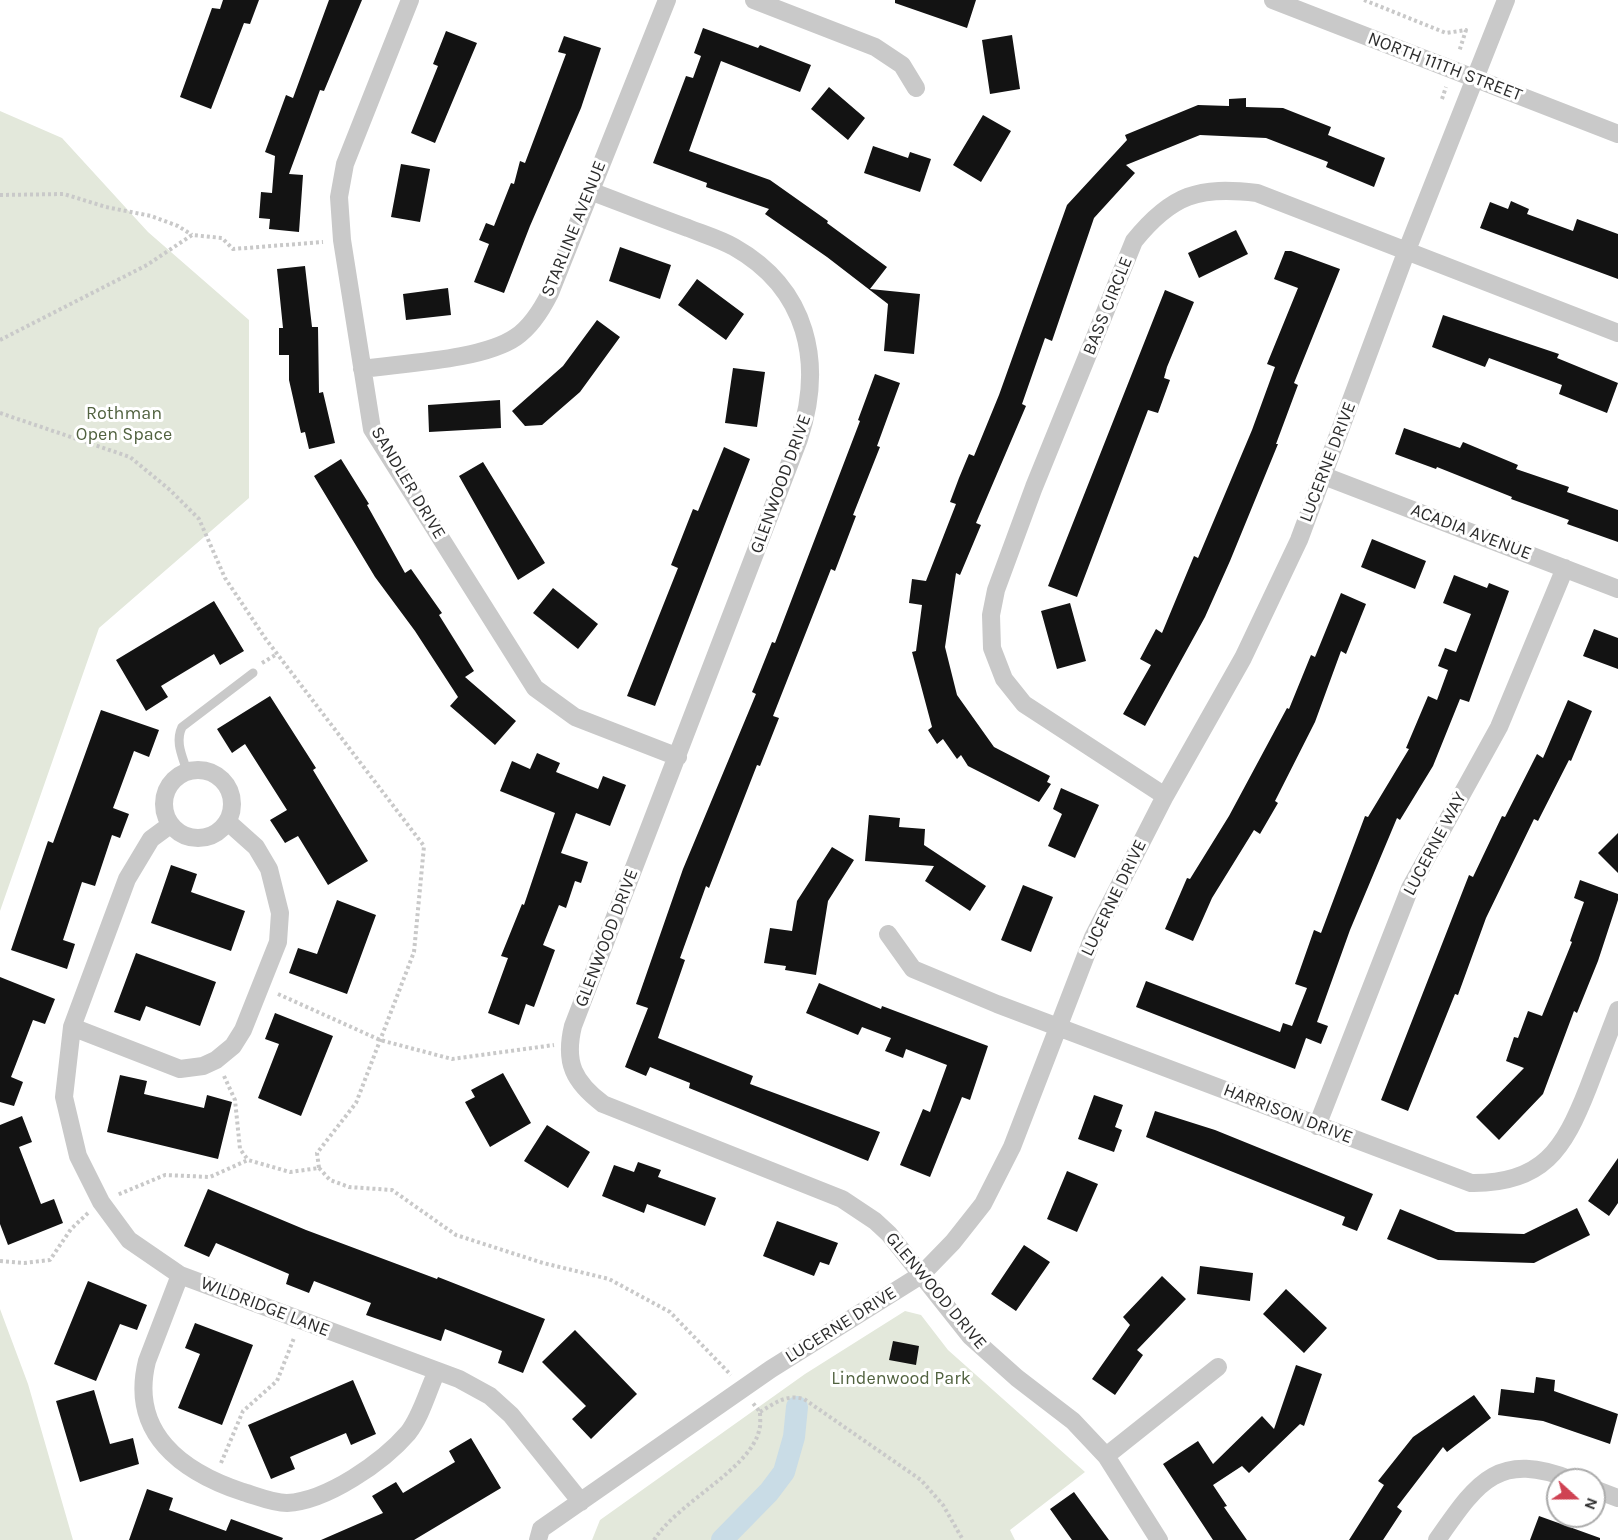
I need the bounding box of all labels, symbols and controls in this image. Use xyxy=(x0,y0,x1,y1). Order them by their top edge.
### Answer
street label: NORTH 111TH STREET xyxy=(1365,28,1525,106)
street label: STARLINE AVENUE xyxy=(537,158,611,300)
street label: BASS CIRCLE xyxy=(1078,254,1138,358)
street label: LUCERNE DRIVE xyxy=(1295,399,1361,525)
park label: Rothman Open Space xyxy=(76,403,172,446)
street label: GLENWOOD DRIVE xyxy=(746,412,816,556)
street label: SANDLER DRIVE xyxy=(366,423,450,543)
street label: ACADIA AVENUE xyxy=(1408,499,1534,565)
street label: LUCERNE WAY xyxy=(1399,788,1471,900)
street label: LUCERNE DRIVE xyxy=(1076,836,1152,960)
street label: GLENWOOD DRIVE xyxy=(571,866,643,1010)
street label: HARRISON DRIVE xyxy=(1220,1079,1356,1149)
street label: GLENWOOD DRIVE xyxy=(881,1228,991,1354)
street label: WILDRIDGE LANE xyxy=(197,1272,333,1342)
street label: LUCERNE DRIVE xyxy=(781,1282,901,1368)
park label: Lindenwood Park xyxy=(831,1368,971,1390)
north arrow xyxy=(1546,1468,1606,1528)
text: N xyxy=(1580,1495,1602,1513)

